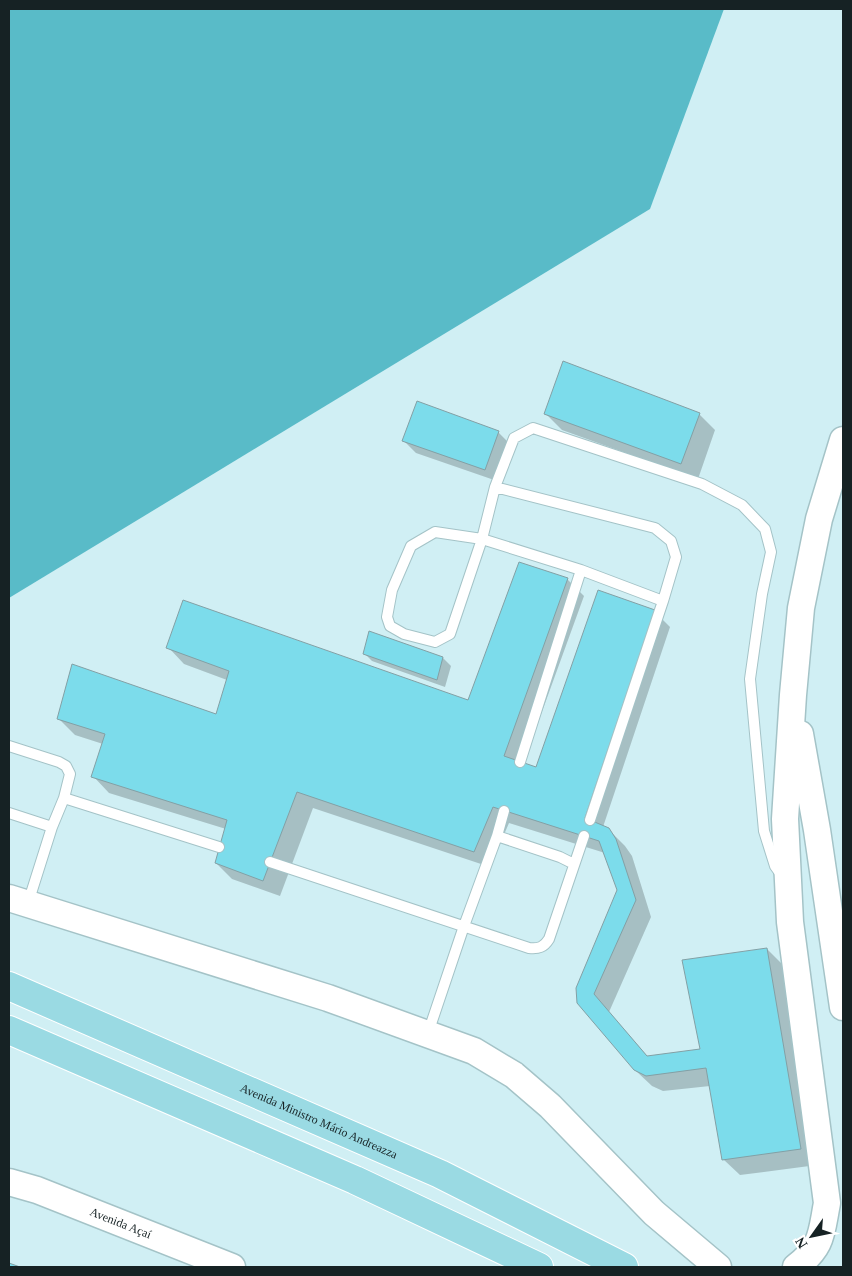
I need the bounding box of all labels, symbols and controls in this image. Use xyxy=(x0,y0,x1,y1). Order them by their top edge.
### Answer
street label: Avenida Ministro Mário Andreazza xyxy=(238,1081,400,1162)
street label: Avenida Açaí xyxy=(88,1205,154,1242)
north arrow xyxy=(787,1211,837,1261)
text: N xyxy=(792,1234,811,1251)

